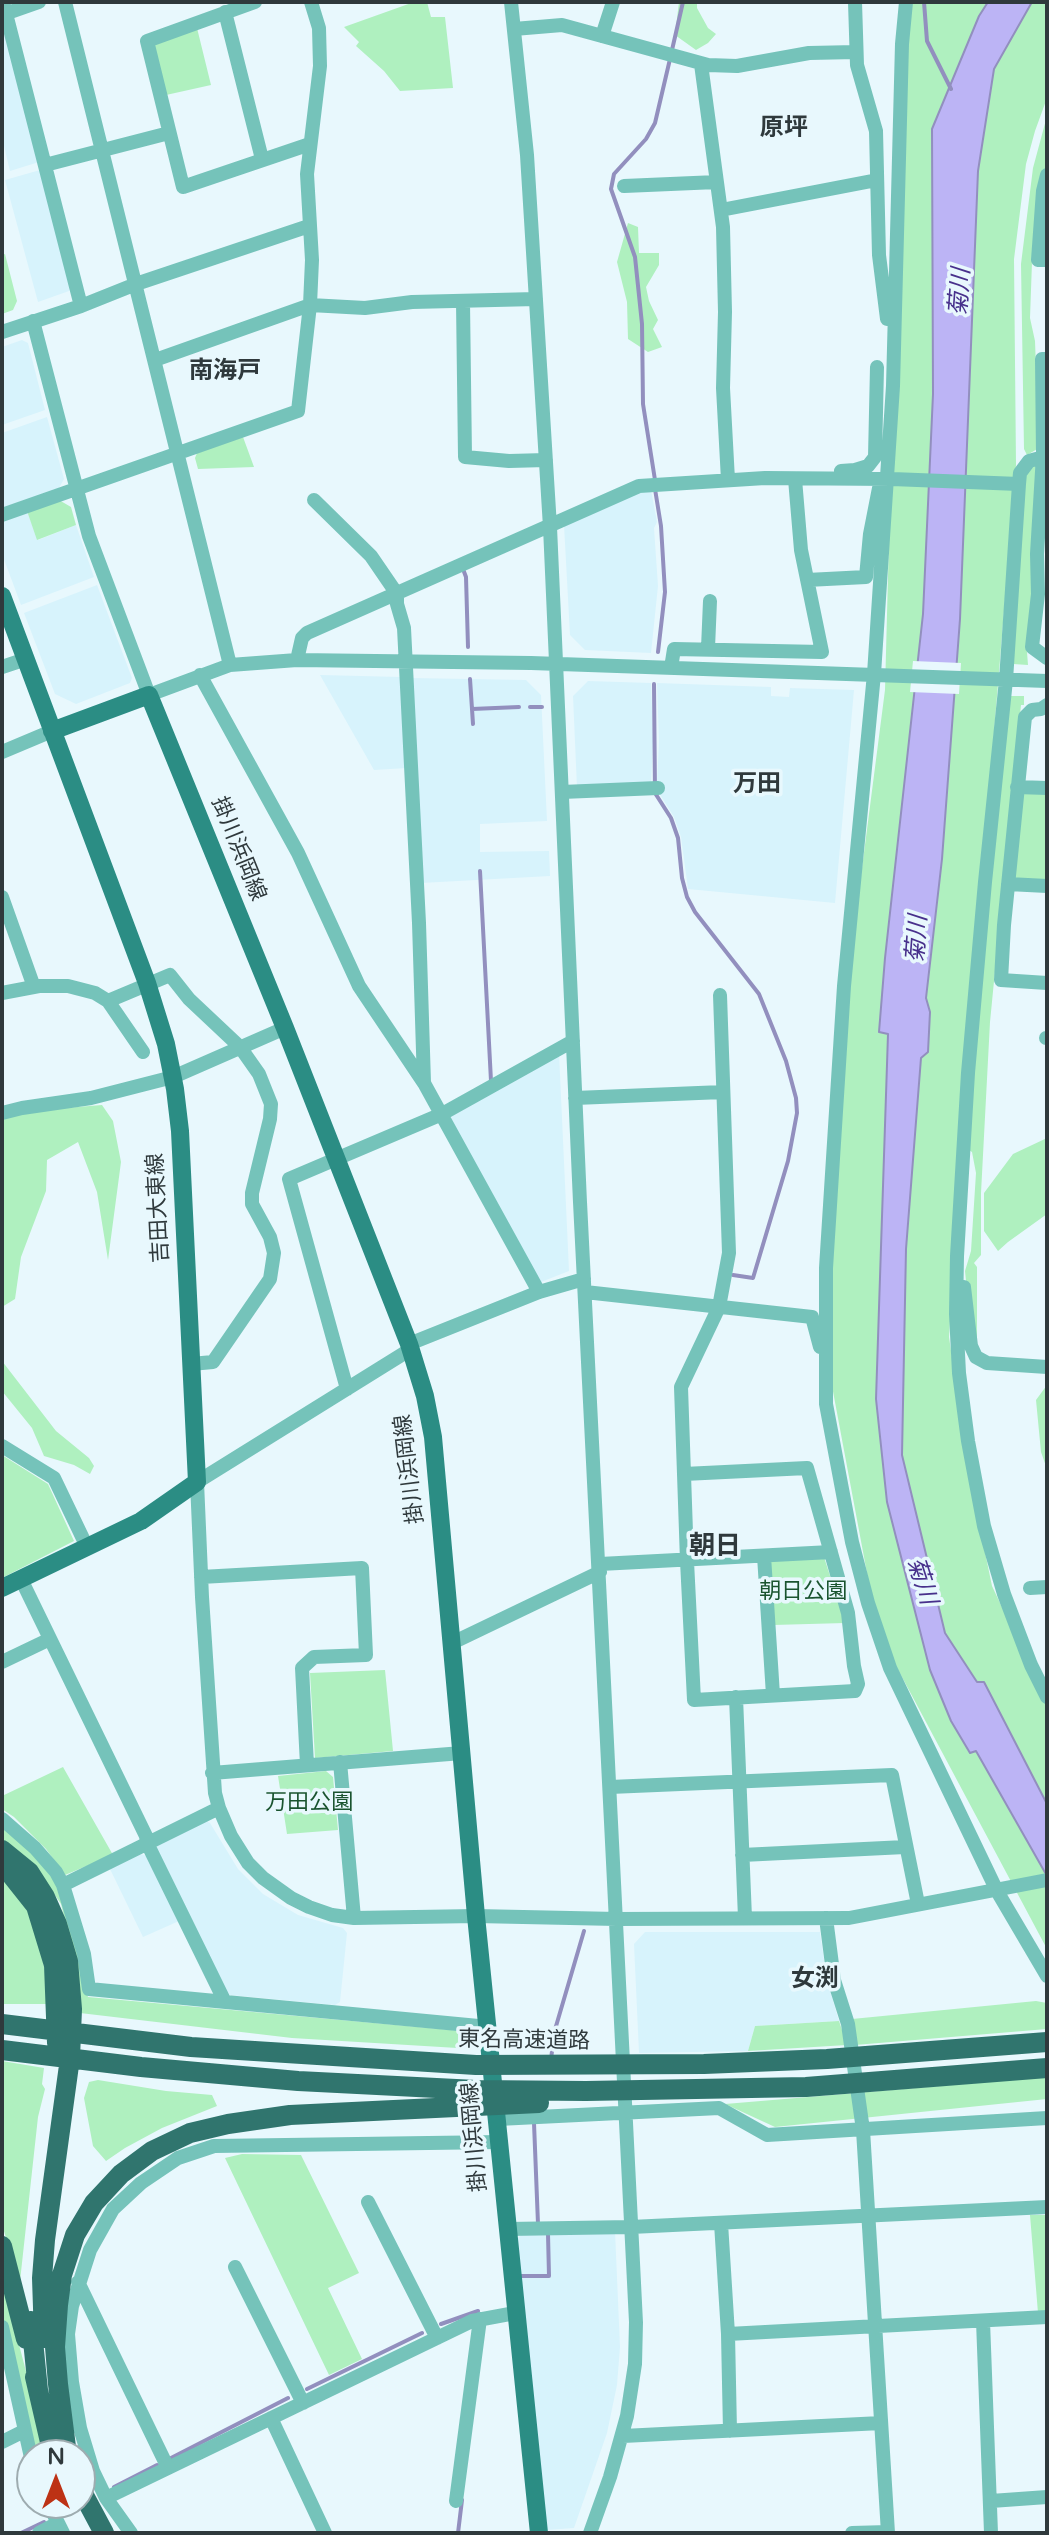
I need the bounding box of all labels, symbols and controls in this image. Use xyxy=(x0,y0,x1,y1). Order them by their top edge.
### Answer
district label: 原坪 xyxy=(760,115,808,143)
water label: 菊川 xyxy=(945,267,977,317)
district label: 南海戸 xyxy=(189,358,261,386)
district label: 万田 xyxy=(733,771,781,799)
street label: 掛川浜岡線 xyxy=(205,793,271,905)
water label: 菊川 xyxy=(902,914,934,964)
street label: 吉田大東線 xyxy=(143,1152,175,1264)
street label: 掛川浜岡線 xyxy=(390,1413,430,1525)
district label: 朝日 xyxy=(689,1531,741,1563)
water label: 菊川 xyxy=(900,1554,942,1608)
park label: 朝日公園 xyxy=(759,1579,847,1605)
park label: 万田公園 xyxy=(265,1790,353,1816)
district label: 女渕 xyxy=(791,1966,839,1994)
street label: 東名高速道路 xyxy=(458,2027,590,2055)
street label: 掛川浜岡線 xyxy=(457,2081,493,2193)
north arrow xyxy=(16,2439,96,2519)
text: N xyxy=(47,2444,65,2470)

